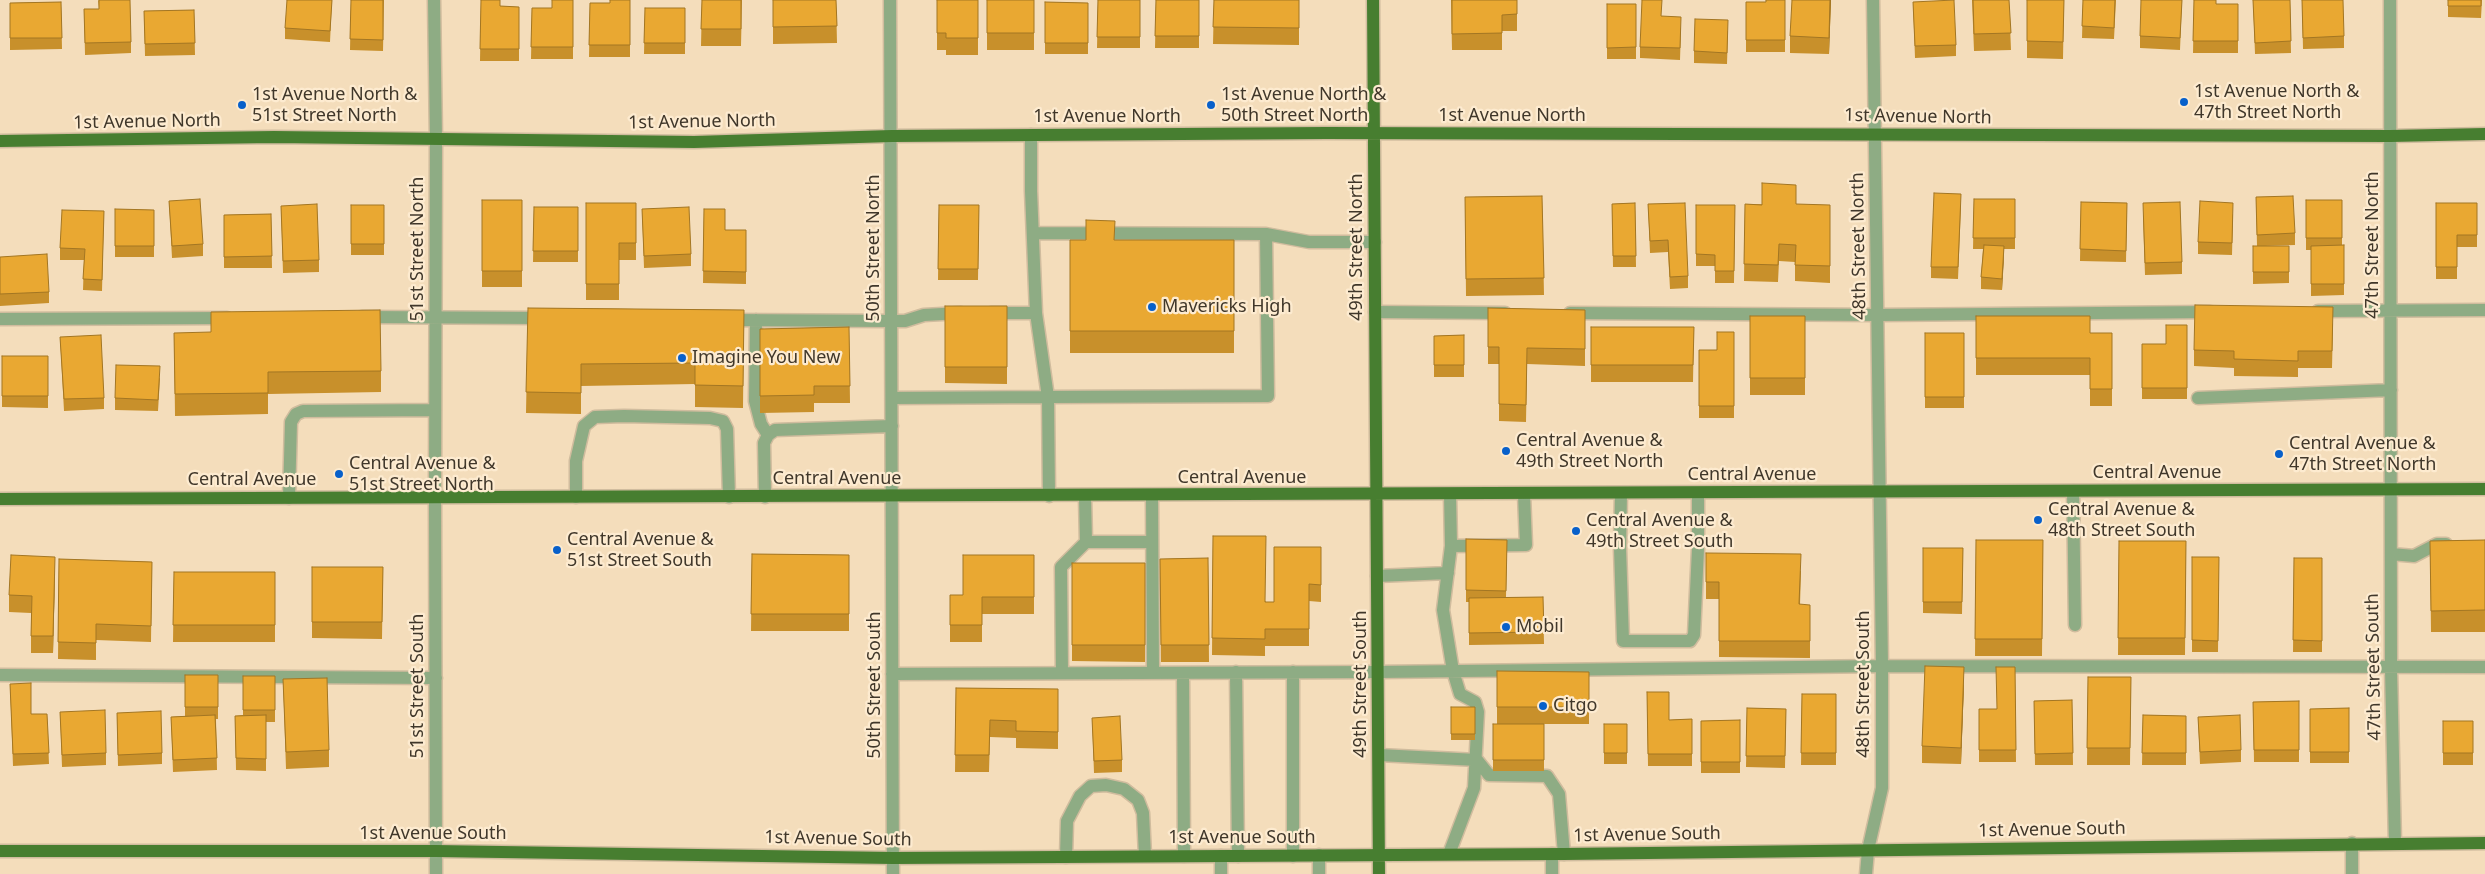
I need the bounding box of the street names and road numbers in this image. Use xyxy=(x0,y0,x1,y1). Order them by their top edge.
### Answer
street label: 1st Avenue North xyxy=(1438,105,1586,127)
street label: 1st Avenue North xyxy=(1844,105,1992,129)
street label: 1st Avenue North xyxy=(1033,106,1181,128)
street label: 1st Avenue North xyxy=(73,110,221,134)
street label: 1st Avenue North xyxy=(628,110,776,134)
street label: 47th Street North xyxy=(2362,171,2384,319)
street label: 48th Street North xyxy=(1847,172,1871,320)
street label: 49th Street North xyxy=(1346,173,1368,321)
street label: 50th Street North xyxy=(863,174,885,322)
street label: 51st Street North xyxy=(407,177,429,321)
street label: Central Avenue xyxy=(2093,462,2221,484)
street label: Central Avenue xyxy=(1688,464,1816,486)
street label: Central Avenue xyxy=(1178,467,1306,489)
street label: Central Avenue xyxy=(773,468,901,490)
street label: Central Avenue xyxy=(188,469,316,491)
street label: 47th Street South xyxy=(2362,593,2386,741)
street label: 49th Street South xyxy=(1350,610,1372,758)
street label: 48th Street South xyxy=(1853,610,1875,758)
street label: 50th Street South xyxy=(864,611,886,759)
street label: 51st Street South xyxy=(407,614,429,758)
street label: 1st Avenue South xyxy=(1978,818,2126,842)
street label: 1st Avenue South xyxy=(359,823,507,845)
street label: 1st Avenue South xyxy=(1573,823,1721,847)
street label: 1st Avenue South xyxy=(764,827,912,851)
street label: 1st Avenue South xyxy=(1168,827,1316,849)

